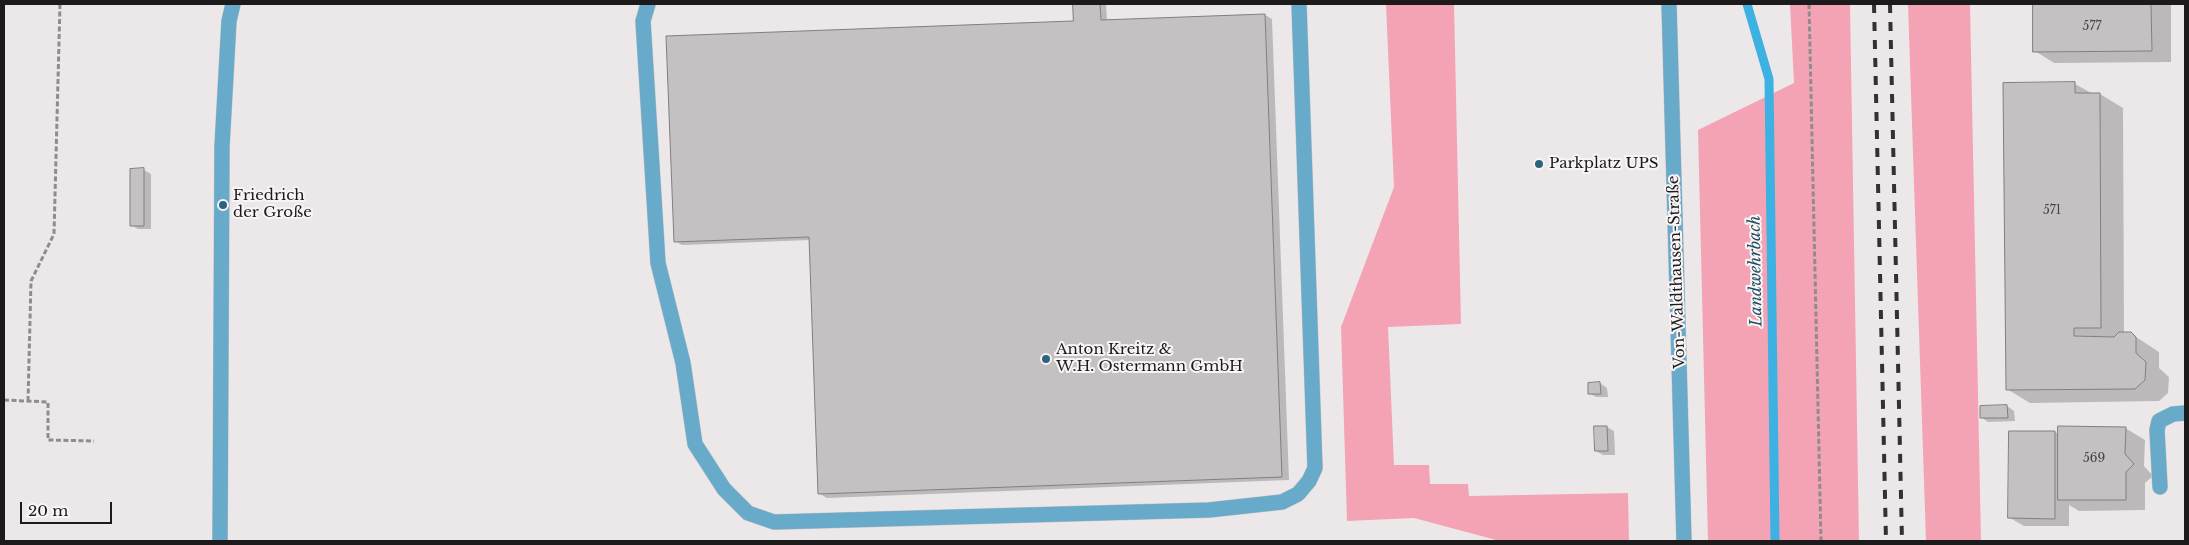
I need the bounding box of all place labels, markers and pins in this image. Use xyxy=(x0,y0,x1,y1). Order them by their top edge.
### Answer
place label: Parkplatz UPS xyxy=(1549,155,1658,173)
marker: Parkplatz UPS xyxy=(1533,158,1545,170)
place label: Friedrich der Große xyxy=(233,187,312,222)
marker: Friedrich der Große xyxy=(217,199,229,211)
place label: Anton Kreitz & W.H. Ostermann GmbH xyxy=(1056,341,1243,376)
marker: Anton Kreitz & W.H. Ostermann GmbH xyxy=(1040,353,1052,365)

